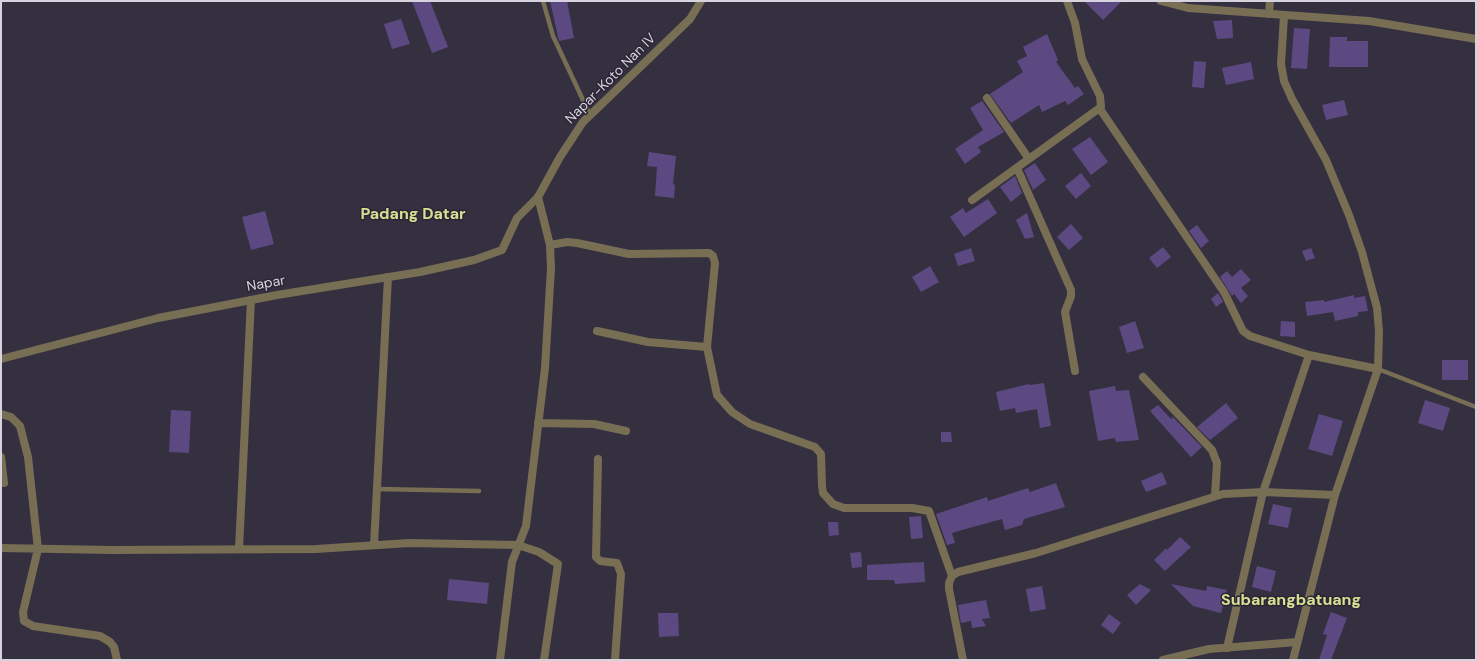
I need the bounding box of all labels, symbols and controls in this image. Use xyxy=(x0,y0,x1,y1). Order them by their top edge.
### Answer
street label: Napar-Koto Nan IV xyxy=(562,30,660,128)
district label: Padang Datar xyxy=(360,205,466,225)
street label: Napar xyxy=(245,272,287,296)
district label: Subarangbatuang xyxy=(1221,591,1361,611)

